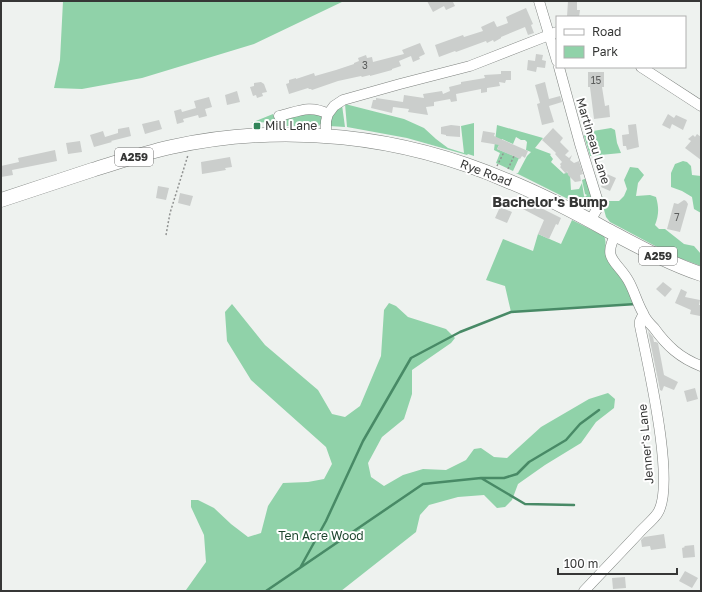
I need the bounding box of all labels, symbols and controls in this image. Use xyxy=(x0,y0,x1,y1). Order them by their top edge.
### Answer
legend xyxy=(556,16,686,68)
text: Road xyxy=(592,24,621,39)
text: Park xyxy=(592,44,618,59)
house number: 3 xyxy=(362,59,368,71)
house number: 15 xyxy=(591,74,602,86)
street label: Martineau Lane xyxy=(573,96,614,186)
place label: Mill Lane xyxy=(265,118,317,133)
marker: Mill Lane xyxy=(252,121,262,131)
road number: A259 xyxy=(115,148,153,166)
street label: Rye Road xyxy=(458,156,514,189)
district label: Bachelor's Bump xyxy=(492,193,608,210)
house number: 7 xyxy=(674,211,680,223)
road number: A259 xyxy=(639,247,677,265)
street label: Jenner's Lane xyxy=(635,403,656,485)
park label: Ten Acre Wood xyxy=(278,528,364,543)
scale bar xyxy=(558,550,677,576)
text: 100 m xyxy=(564,556,598,571)

